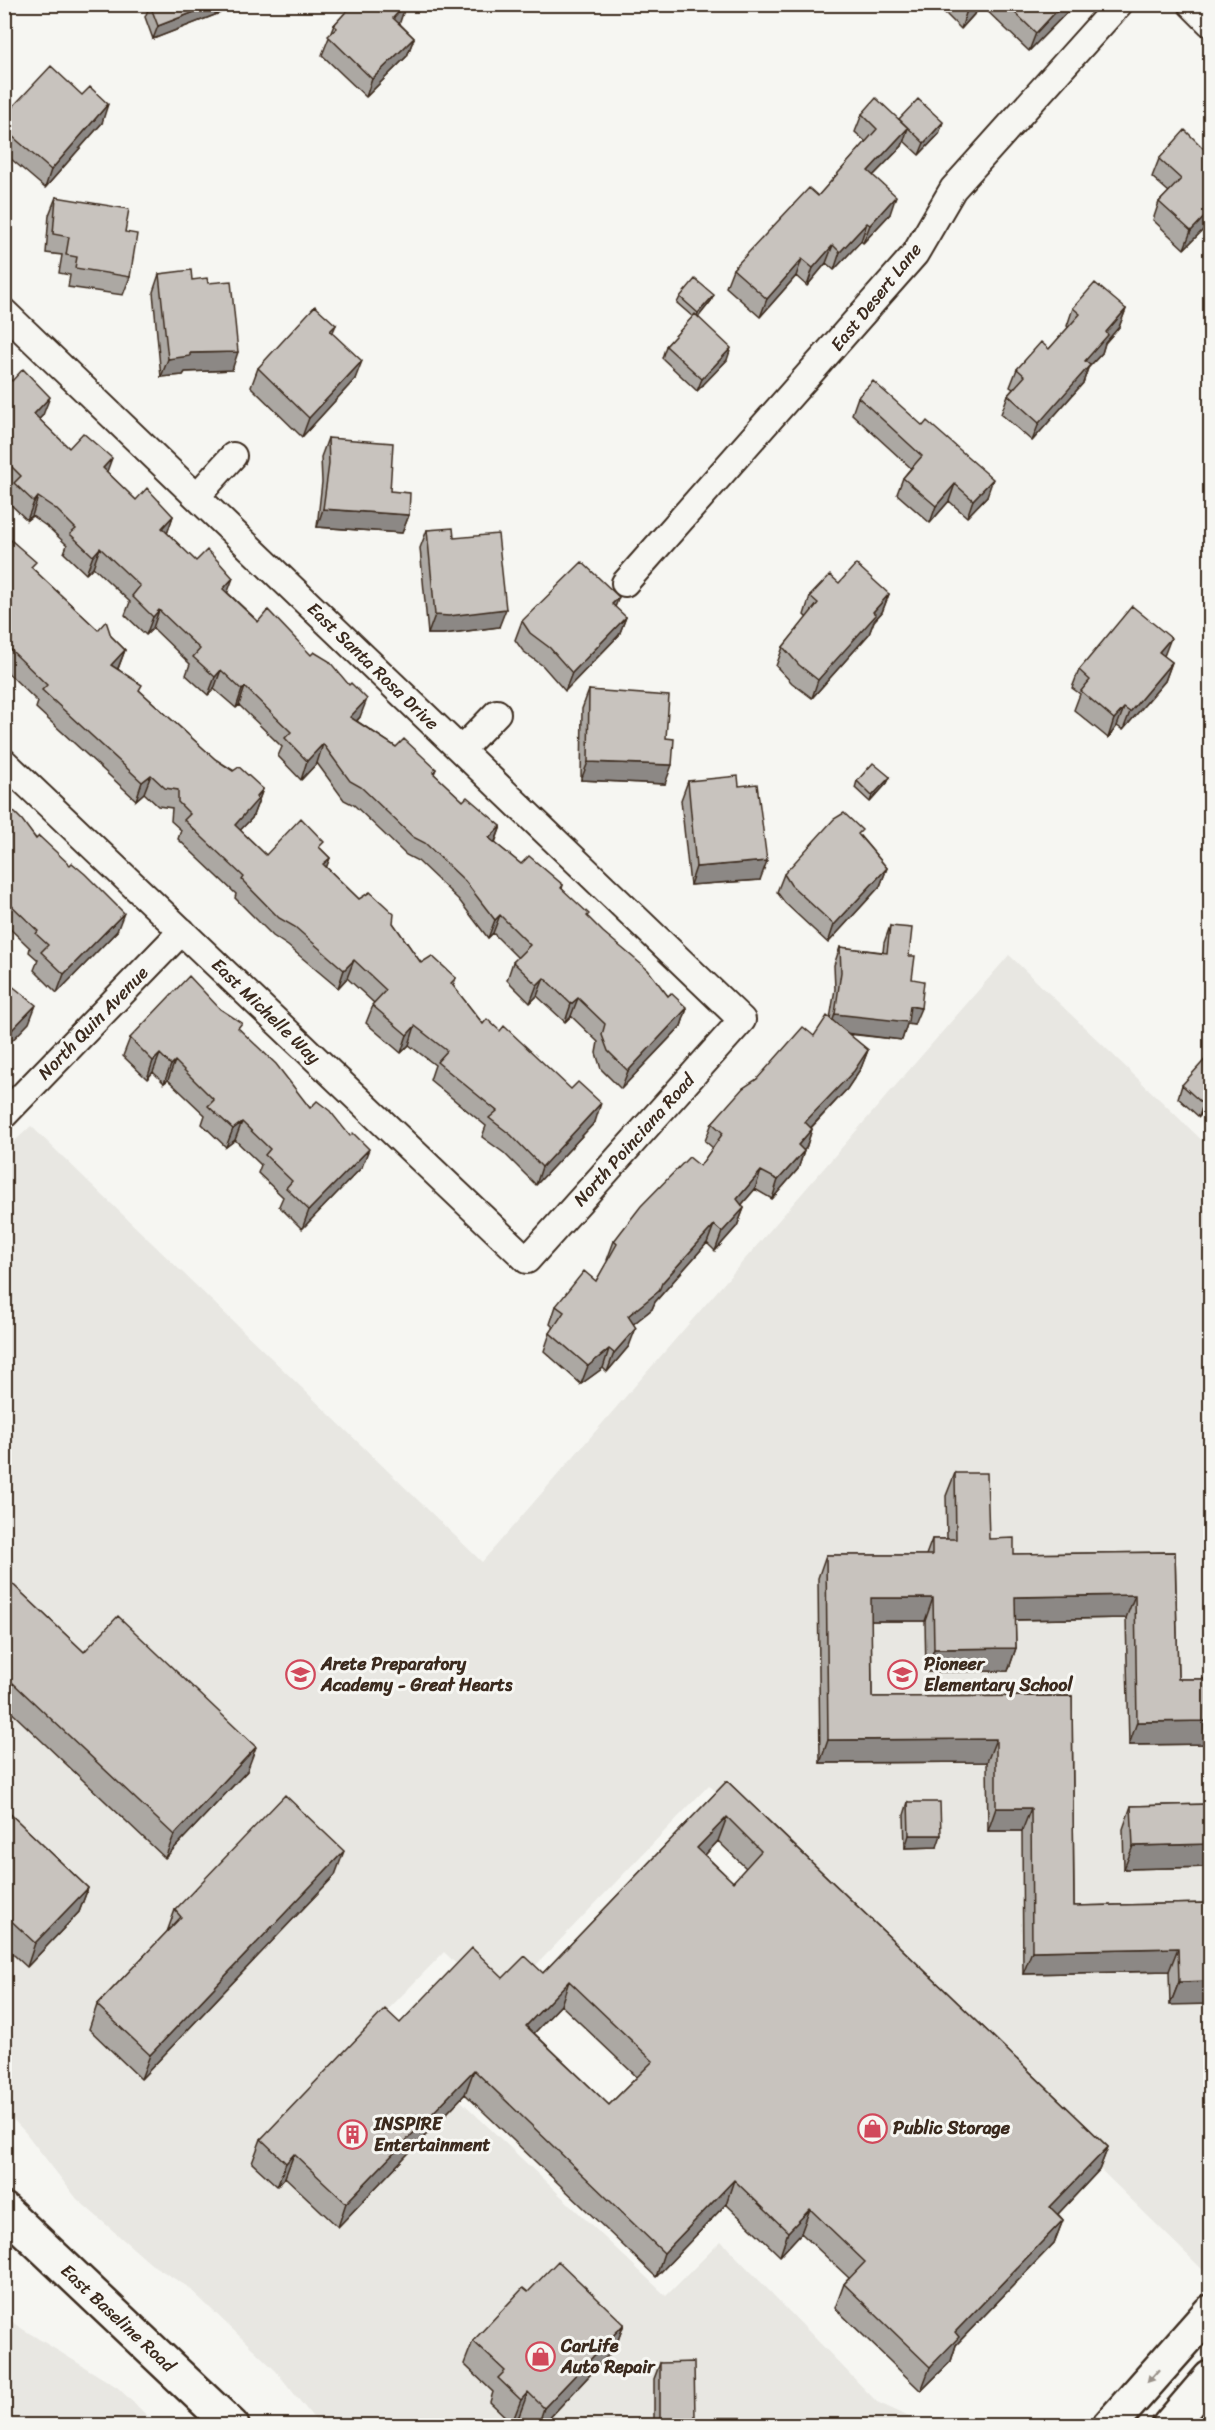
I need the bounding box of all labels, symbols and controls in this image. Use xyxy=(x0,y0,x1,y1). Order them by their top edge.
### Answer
street label: East Desert Lane xyxy=(822,236,930,358)
street label: East Santa Rosa Drive xyxy=(299,594,447,738)
street label: East Michelle Way xyxy=(203,950,329,1073)
street label: North Quin Avenue xyxy=(30,958,157,1088)
street label: North Poinciana Road xyxy=(565,1065,704,1214)
place label: Arete Preparatory Academy - Great Hearts xyxy=(320,1648,513,1701)
place label: Pioneer Elementary School xyxy=(924,1648,1073,1701)
school or university icon: Arete Preparatory Academy - Great Hearts xyxy=(284,1658,316,1690)
school or university icon: Pioneer Elementary School xyxy=(887,1658,919,1690)
place label: INSPIRE Entertainment xyxy=(373,2108,491,2161)
shop icon: Public Storage xyxy=(856,2112,888,2144)
place label: Public Storage xyxy=(893,2112,1011,2144)
building icon: INSPIRE Entertainment xyxy=(337,2118,369,2150)
street label: East Baseline Road xyxy=(53,2256,184,2381)
place label: CarLife Auto Repair xyxy=(560,2330,656,2383)
shop icon: CarLife Auto Repair xyxy=(524,2340,556,2372)
one-way arrow xyxy=(1146,2369,1160,2384)

